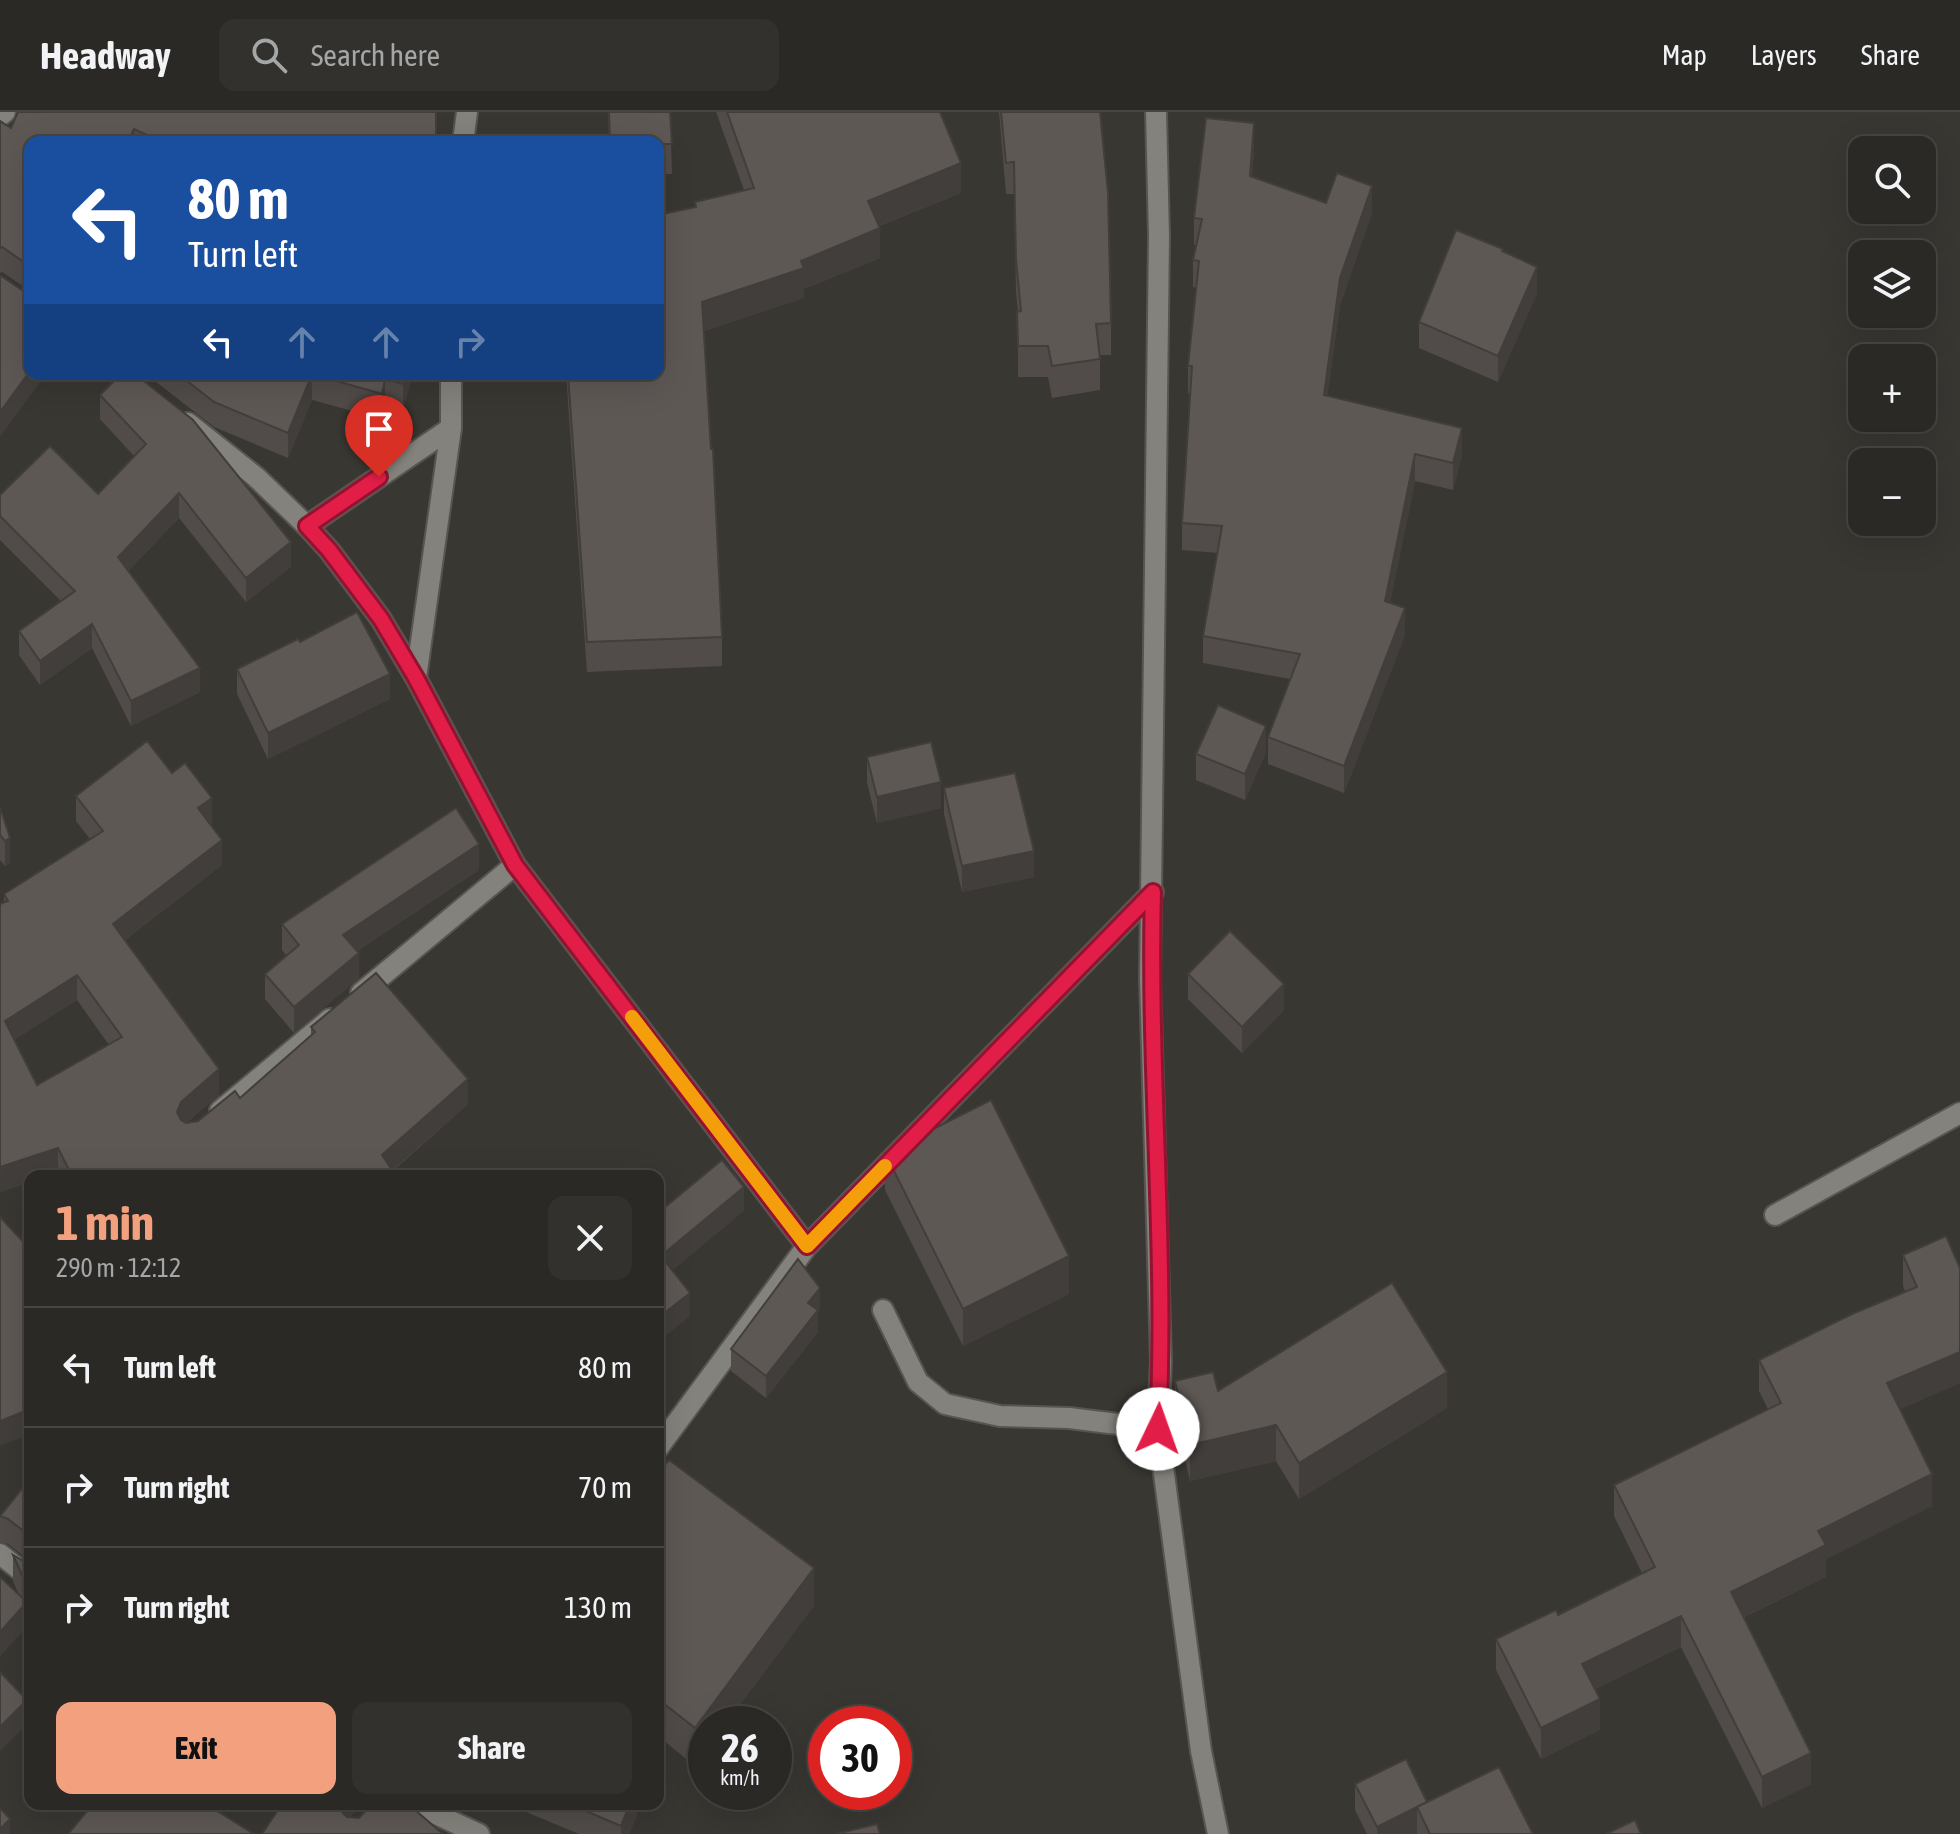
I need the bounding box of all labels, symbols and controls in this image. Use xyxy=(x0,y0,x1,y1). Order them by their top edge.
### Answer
search box xyxy=(219,19,779,91)
icon: search xyxy=(247,33,291,77)
text: Headway xyxy=(40,34,171,77)
text: Search here xyxy=(311,38,440,72)
text: Map xyxy=(1662,39,1707,71)
text: Layers xyxy=(1751,39,1817,71)
text: Share xyxy=(1861,39,1920,71)
map controls xyxy=(1848,136,1936,536)
button: search xyxy=(1848,136,1936,224)
text: 80 m xyxy=(188,167,289,231)
icon: left xyxy=(56,168,160,272)
text: Turn left xyxy=(188,233,298,275)
button: layers xyxy=(1848,240,1936,328)
icon: left xyxy=(196,320,240,364)
icon: ahead xyxy=(280,320,324,364)
icon: ahead xyxy=(364,320,408,364)
icon: right xyxy=(448,320,492,364)
button: + xyxy=(1848,344,1936,432)
pin xyxy=(345,395,413,477)
icon: arrive xyxy=(357,407,401,451)
button: − xyxy=(1848,448,1936,536)
text: 1 min xyxy=(56,1195,154,1250)
button: close xyxy=(548,1196,632,1280)
text: 290 m · 12:12 xyxy=(56,1253,181,1283)
icon: left xyxy=(56,1345,100,1389)
text: Turn left xyxy=(124,1350,216,1384)
text: 80 m xyxy=(578,1350,632,1384)
position arrow xyxy=(1116,1387,1200,1471)
icon: right xyxy=(56,1465,100,1509)
text: Turn right xyxy=(124,1470,230,1504)
text: 70 m xyxy=(578,1470,632,1504)
icon: right xyxy=(56,1585,100,1629)
text: Turn right xyxy=(124,1590,230,1624)
text: 130 m xyxy=(564,1590,632,1624)
button: Exit xyxy=(56,1702,336,1794)
button: Share xyxy=(352,1702,632,1794)
speed limit sign: 30 xyxy=(808,1706,912,1810)
text: 26 xyxy=(721,1725,759,1770)
text: km/h xyxy=(720,1766,760,1789)

